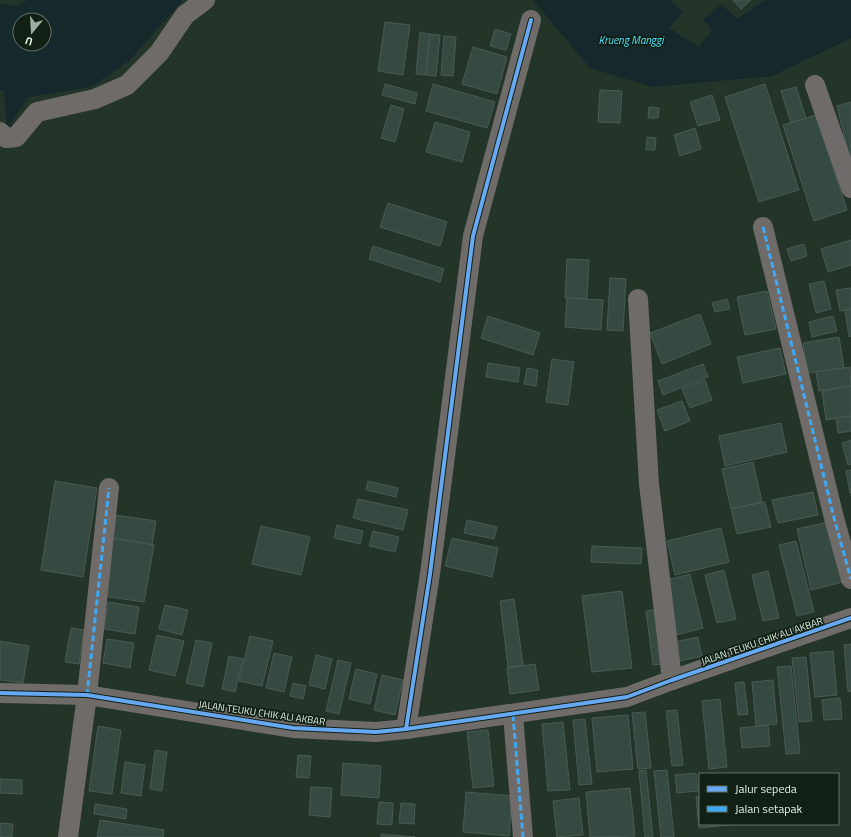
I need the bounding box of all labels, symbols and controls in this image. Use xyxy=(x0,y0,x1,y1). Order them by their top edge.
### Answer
north arrow xyxy=(12,12,52,52)
water label: Krueng Manggi xyxy=(599,32,665,48)
text: U xyxy=(23,33,35,50)
street label: JALAN TEUKU CHIK ALI AKBAR xyxy=(699,613,825,669)
street label: JALAN TEUKU CHIK ALI AKBAR xyxy=(198,697,326,729)
legend xyxy=(699,773,839,825)
text: Jalur sepeda xyxy=(735,779,797,798)
text: Jalan setapak xyxy=(735,799,803,818)

